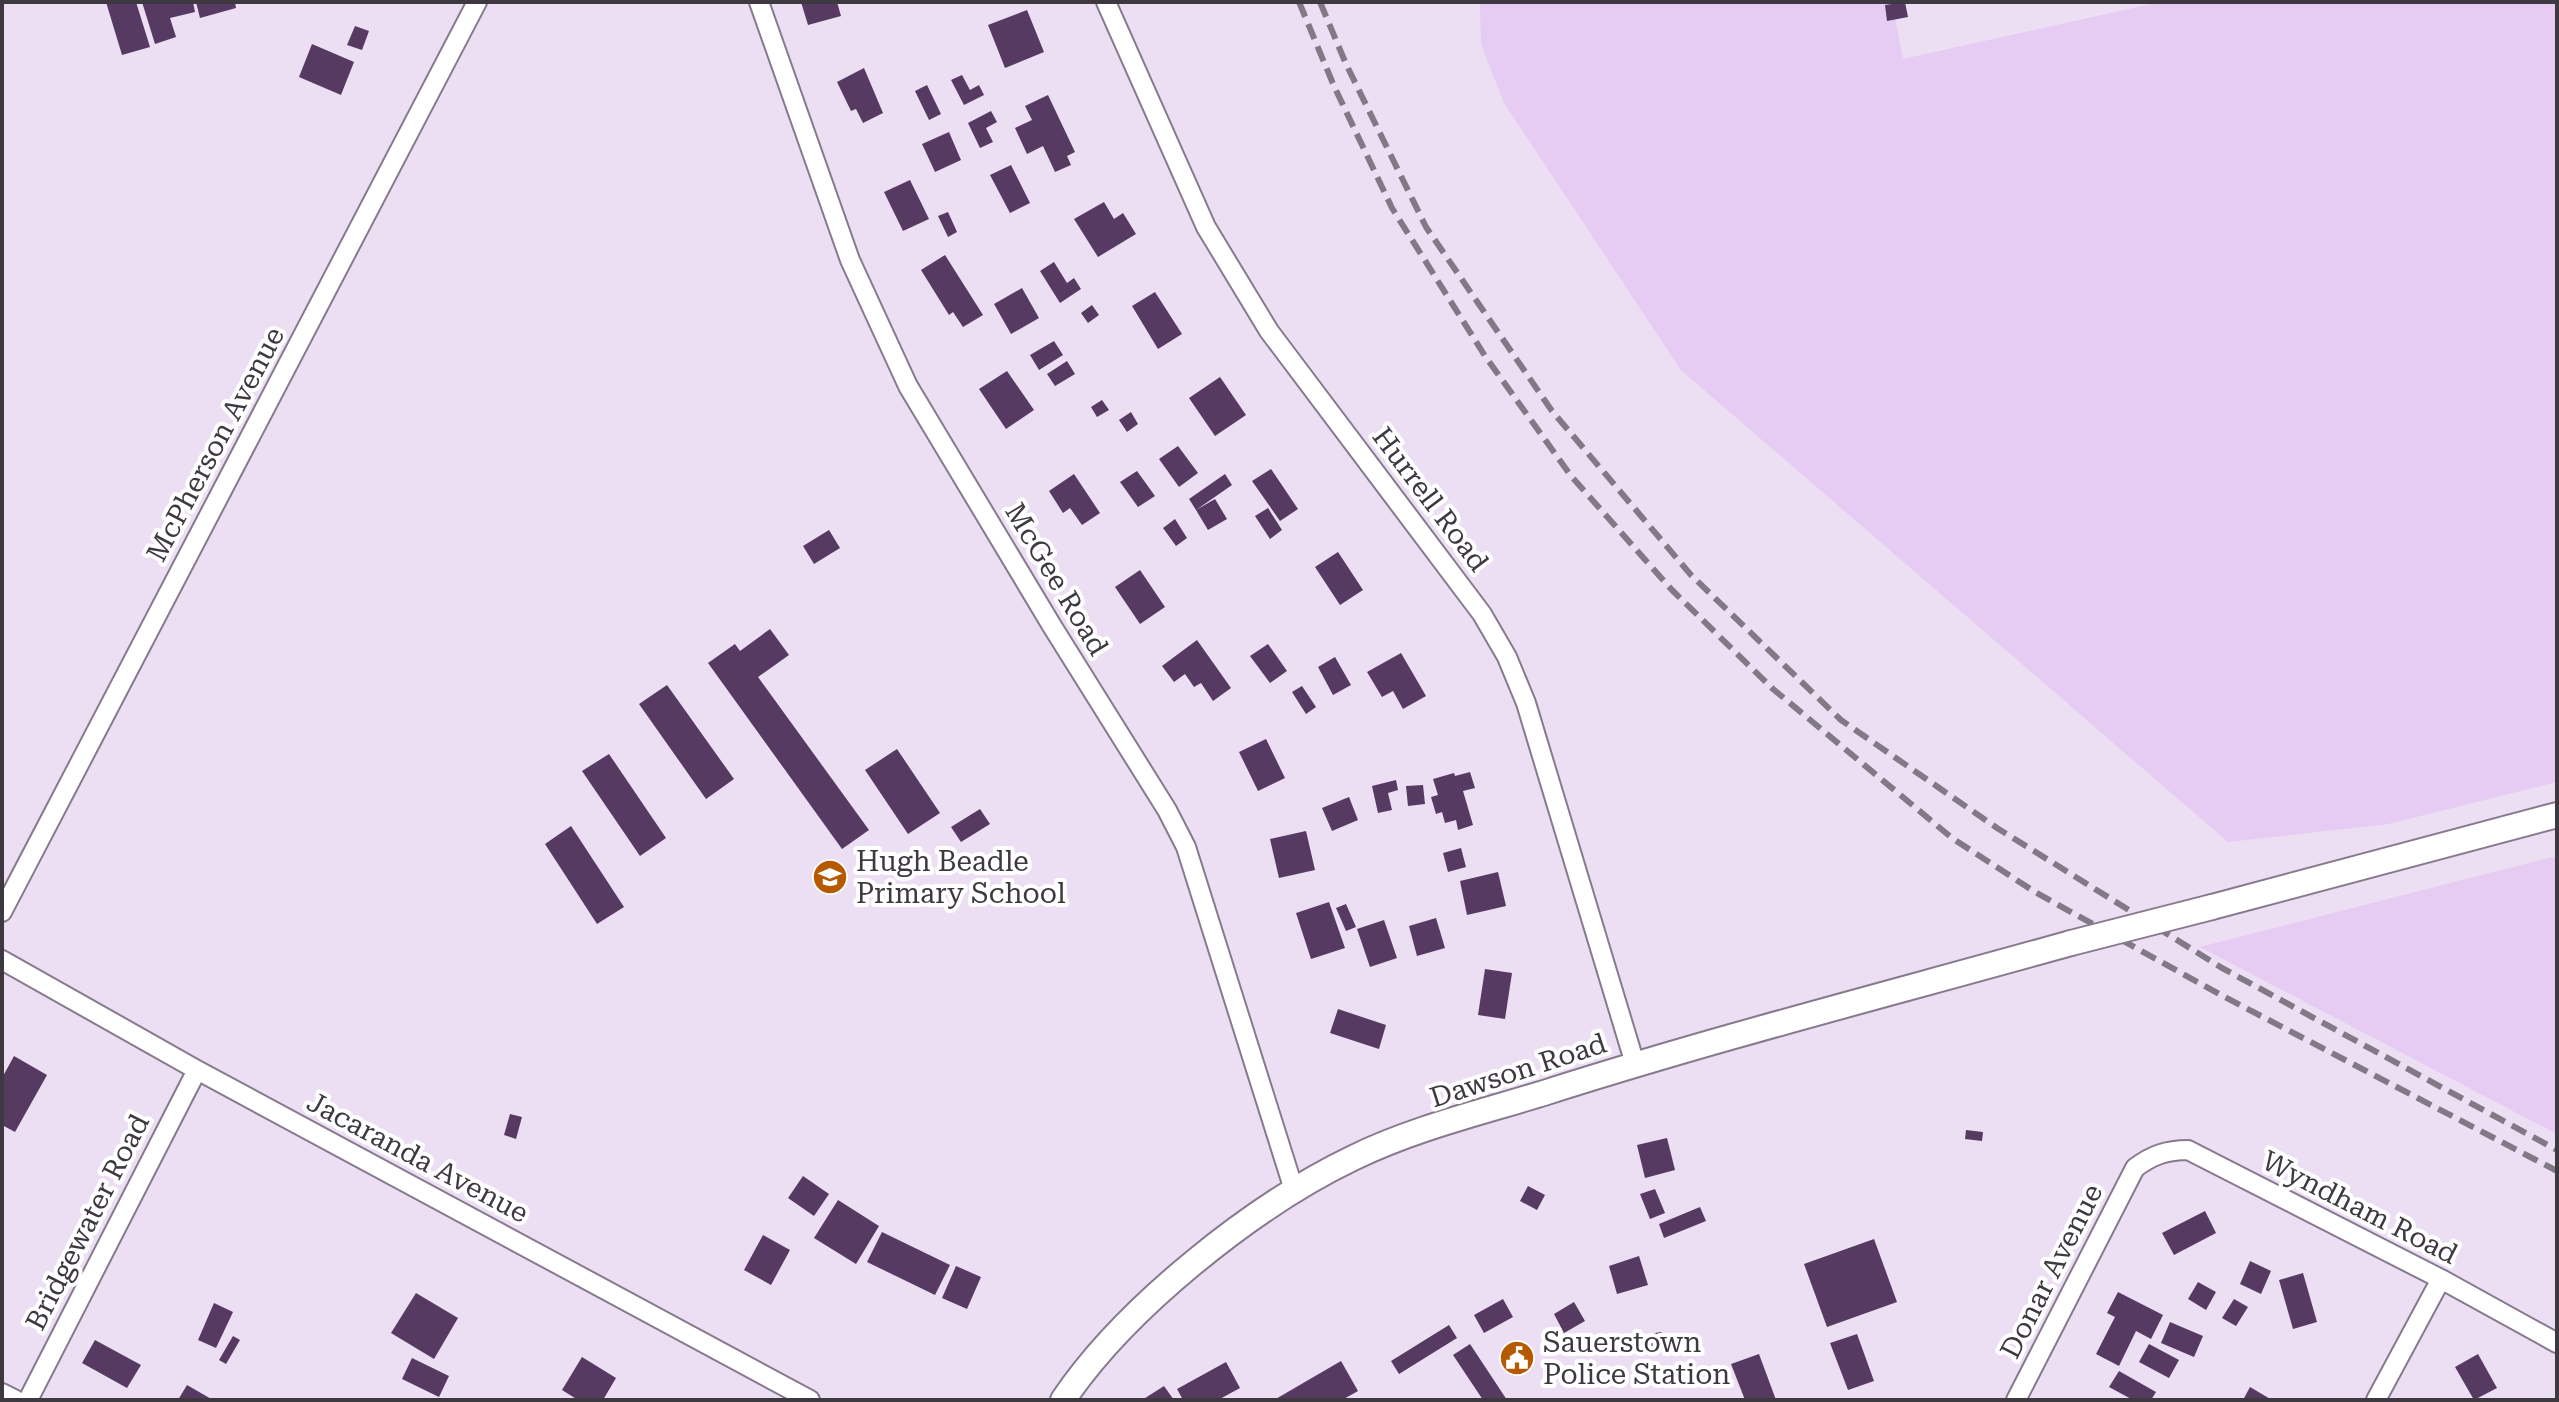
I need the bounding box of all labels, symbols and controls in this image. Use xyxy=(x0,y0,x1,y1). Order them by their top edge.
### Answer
street label: McPherson Avenue xyxy=(140,321,291,567)
street label: Hurrell Road xyxy=(1366,421,1495,578)
street label: McGee Road xyxy=(998,497,1115,661)
place label: Hugh Beadle Primary School xyxy=(856,845,1066,910)
school or university icon: Hugh Beadle Primary School xyxy=(811,858,849,896)
street label: Dawson Road xyxy=(1426,1026,1611,1115)
street label: Jacaranda Avenue xyxy=(301,1085,534,1230)
street label: Bridgewater Road xyxy=(19,1109,156,1336)
street label: Wyndham Road xyxy=(2256,1144,2463,1271)
street label: Donar Avenue xyxy=(1993,1179,2110,1364)
place label: Sauerstown Police Station xyxy=(1543,1326,1730,1391)
public building icon: Sauerstown Police Station xyxy=(1498,1339,1536,1377)

